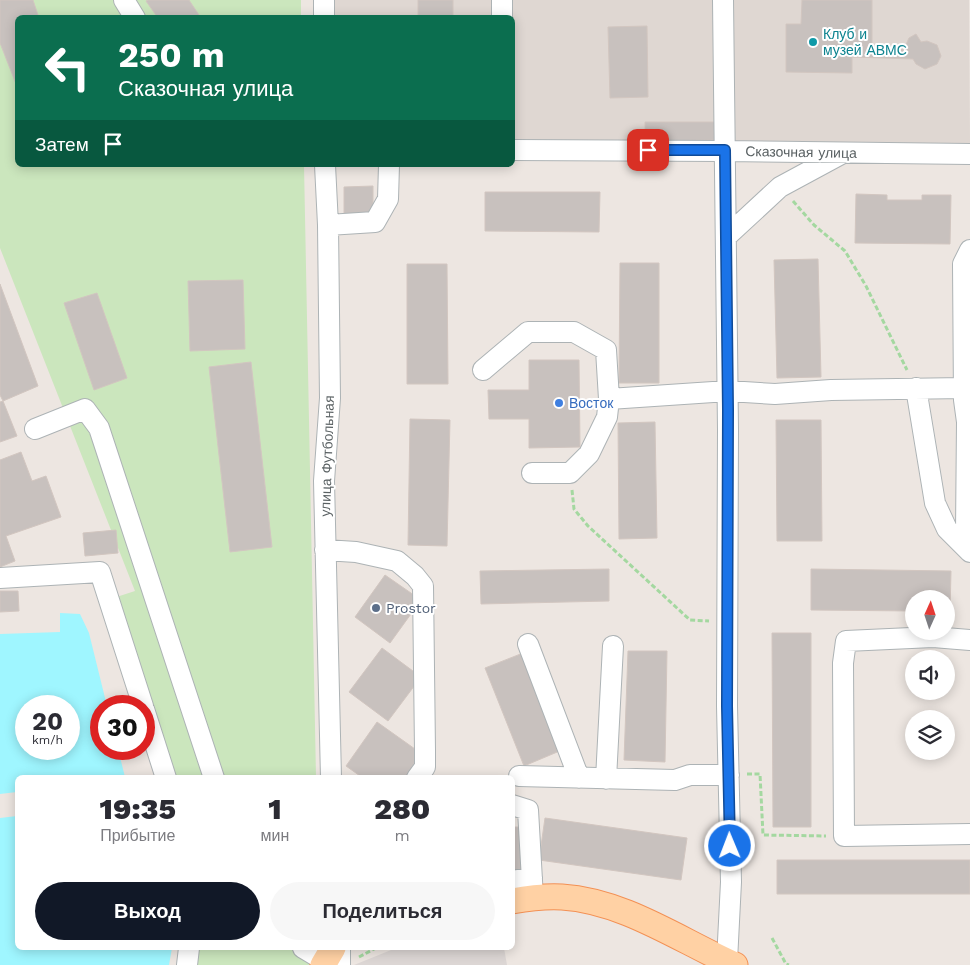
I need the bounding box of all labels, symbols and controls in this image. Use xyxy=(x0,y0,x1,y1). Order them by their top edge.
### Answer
place label: Клуб и музей АВМС xyxy=(823,26,907,58)
text: 250 m xyxy=(118,34,225,76)
icon: left xyxy=(35,35,100,100)
marker: Клуб и музей АВМС xyxy=(807,36,819,48)
text: Сказочная улица xyxy=(118,76,293,101)
pin xyxy=(627,129,669,171)
icon: arrive xyxy=(99,130,127,158)
text: Затем xyxy=(35,133,89,156)
icon: arrive xyxy=(634,136,662,164)
street label: Сказочная улица xyxy=(745,143,857,161)
street label: улица Футбольная xyxy=(317,395,337,517)
place label: Восток xyxy=(569,395,614,411)
marker: Восток xyxy=(553,397,565,409)
north arrow xyxy=(905,590,955,640)
map controls xyxy=(905,590,955,760)
place label: Prostor xyxy=(386,600,436,616)
marker: Prostor xyxy=(370,602,382,614)
button: sound xyxy=(905,650,955,700)
speed limit sign: 30 xyxy=(90,695,155,760)
text: 20 xyxy=(32,707,63,736)
button: layers xyxy=(905,710,955,760)
text: km/h xyxy=(32,733,63,747)
text: 19:35 xyxy=(100,791,176,826)
text: 1 xyxy=(268,791,282,826)
text: 280 xyxy=(374,791,430,826)
position arrow xyxy=(703,819,755,871)
text: Прибытие xyxy=(100,826,175,845)
text: мин xyxy=(261,826,289,845)
text: m xyxy=(395,826,410,845)
button: Выход xyxy=(35,882,260,940)
button: Поделиться xyxy=(270,882,495,940)

